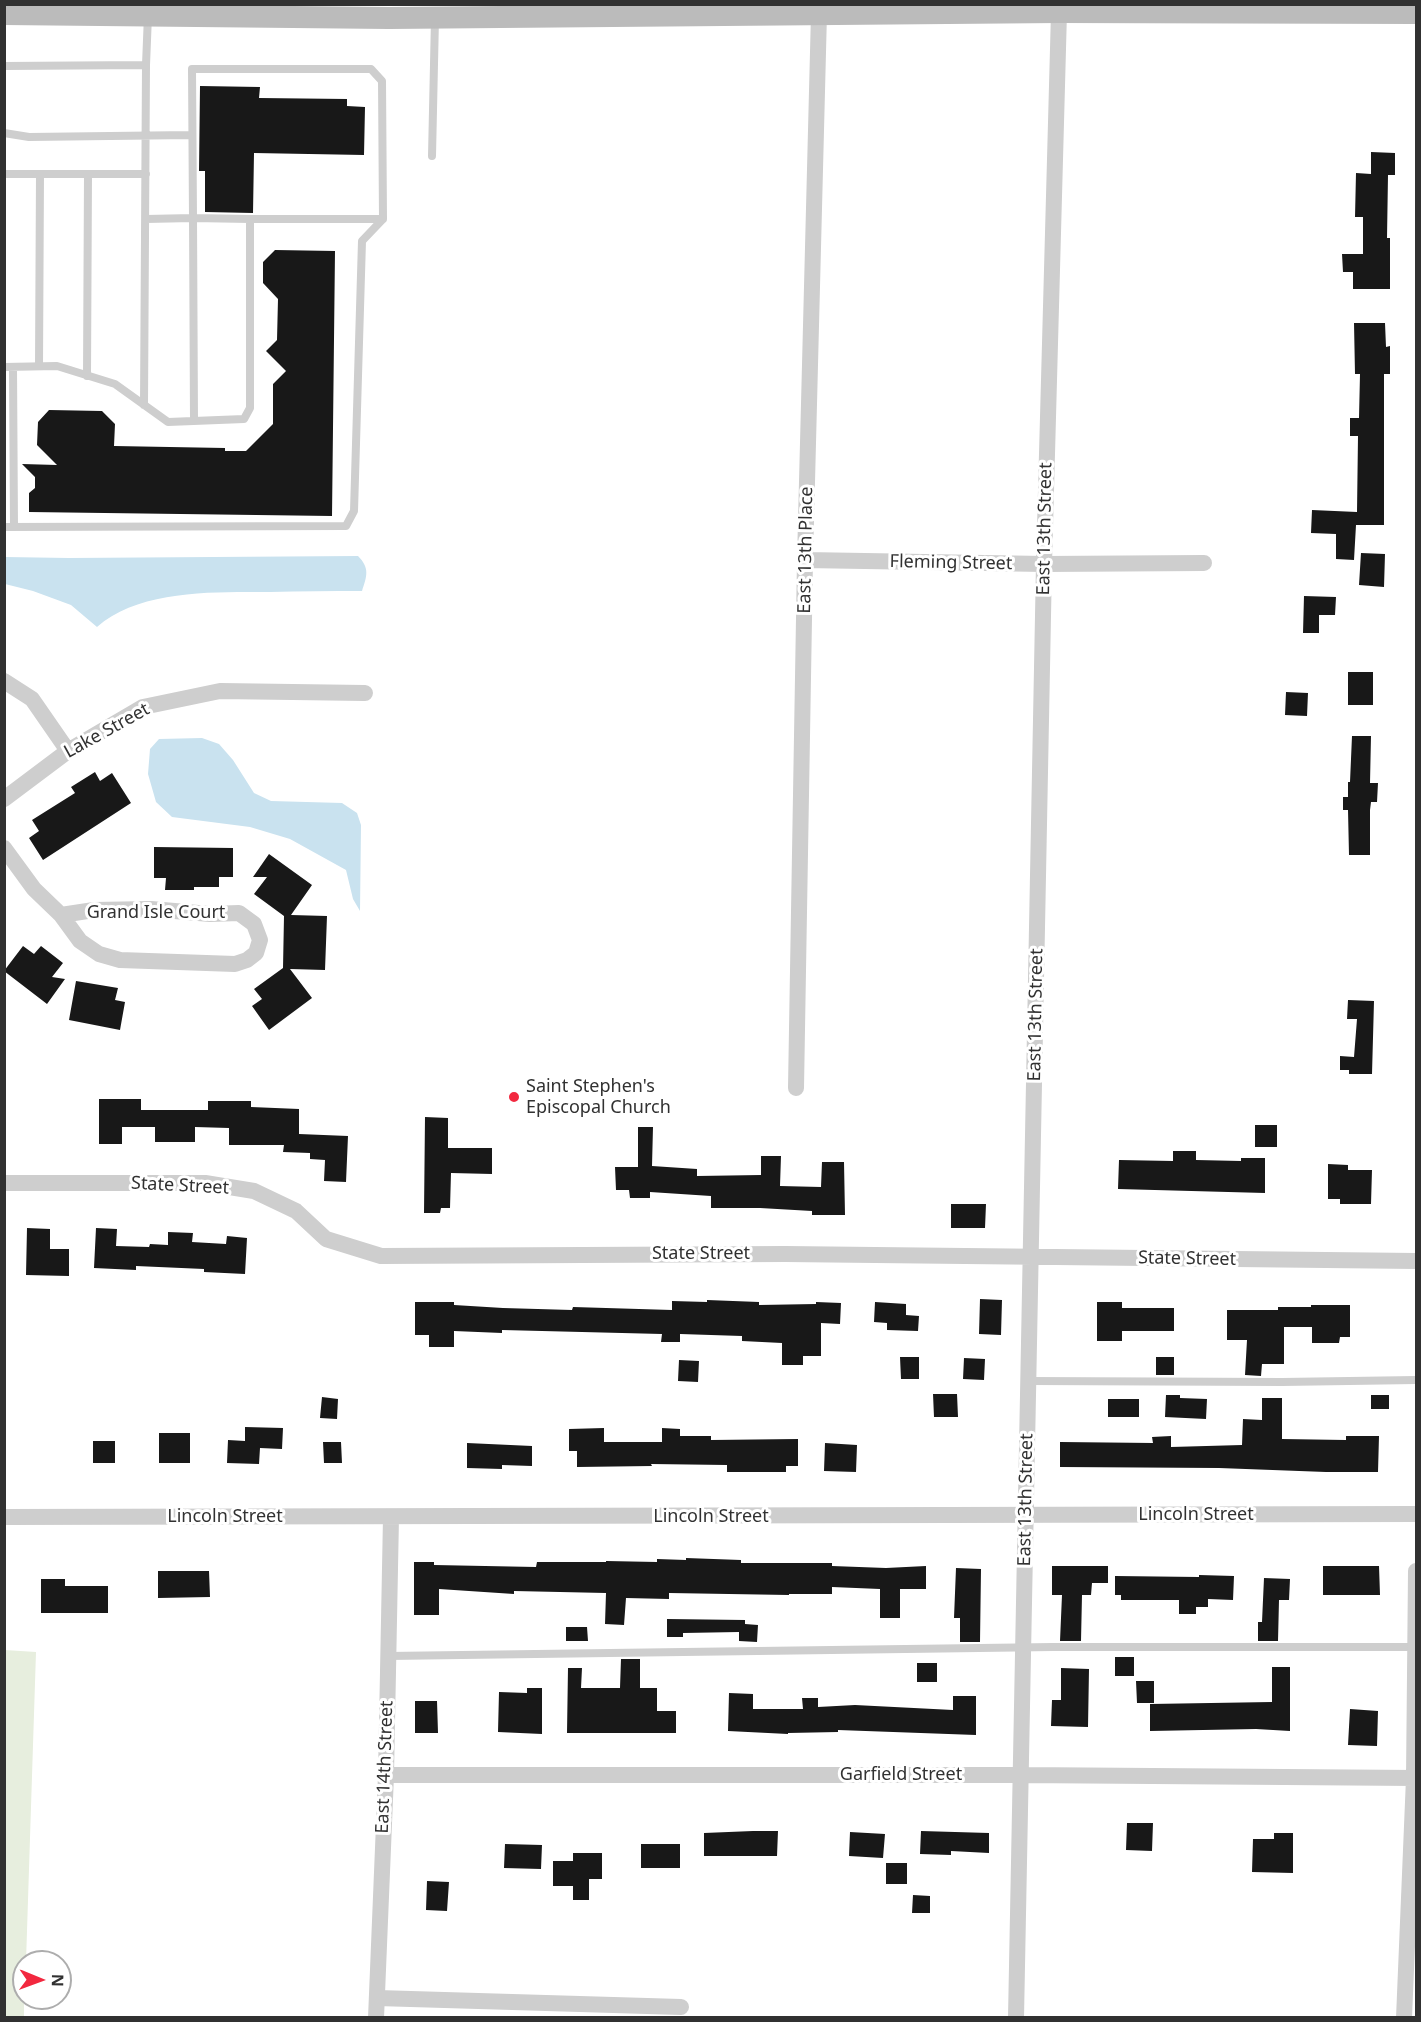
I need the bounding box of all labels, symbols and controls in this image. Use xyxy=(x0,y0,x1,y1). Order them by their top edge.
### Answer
street label: East 13th Street xyxy=(1033,462,1057,596)
street label: East 13th Place xyxy=(794,486,818,614)
street label: Fleming Street xyxy=(889,551,1013,575)
street label: Lake Street xyxy=(61,699,153,763)
street label: Grand Isle Court xyxy=(87,902,225,924)
street label: East 13th Street xyxy=(1024,948,1048,1082)
place label: Saint Stephen's Episcopal Church xyxy=(526,1076,671,1118)
marker: Saint Stephen's Episcopal Church xyxy=(507,1090,521,1104)
street label: State Street xyxy=(130,1173,230,1199)
street label: State Street xyxy=(652,1243,750,1265)
street label: State Street xyxy=(1138,1247,1236,1271)
street label: East 13th Street xyxy=(1014,1433,1038,1567)
street label: Lincoln Street xyxy=(1138,1504,1254,1526)
street label: Lincoln Street xyxy=(167,1506,283,1528)
street label: Lincoln Street xyxy=(653,1506,769,1528)
street label: East 14th Street xyxy=(372,1700,398,1834)
street label: Garfield Street xyxy=(840,1764,962,1786)
north arrow xyxy=(12,1950,72,2010)
text: N xyxy=(47,1974,69,1987)

